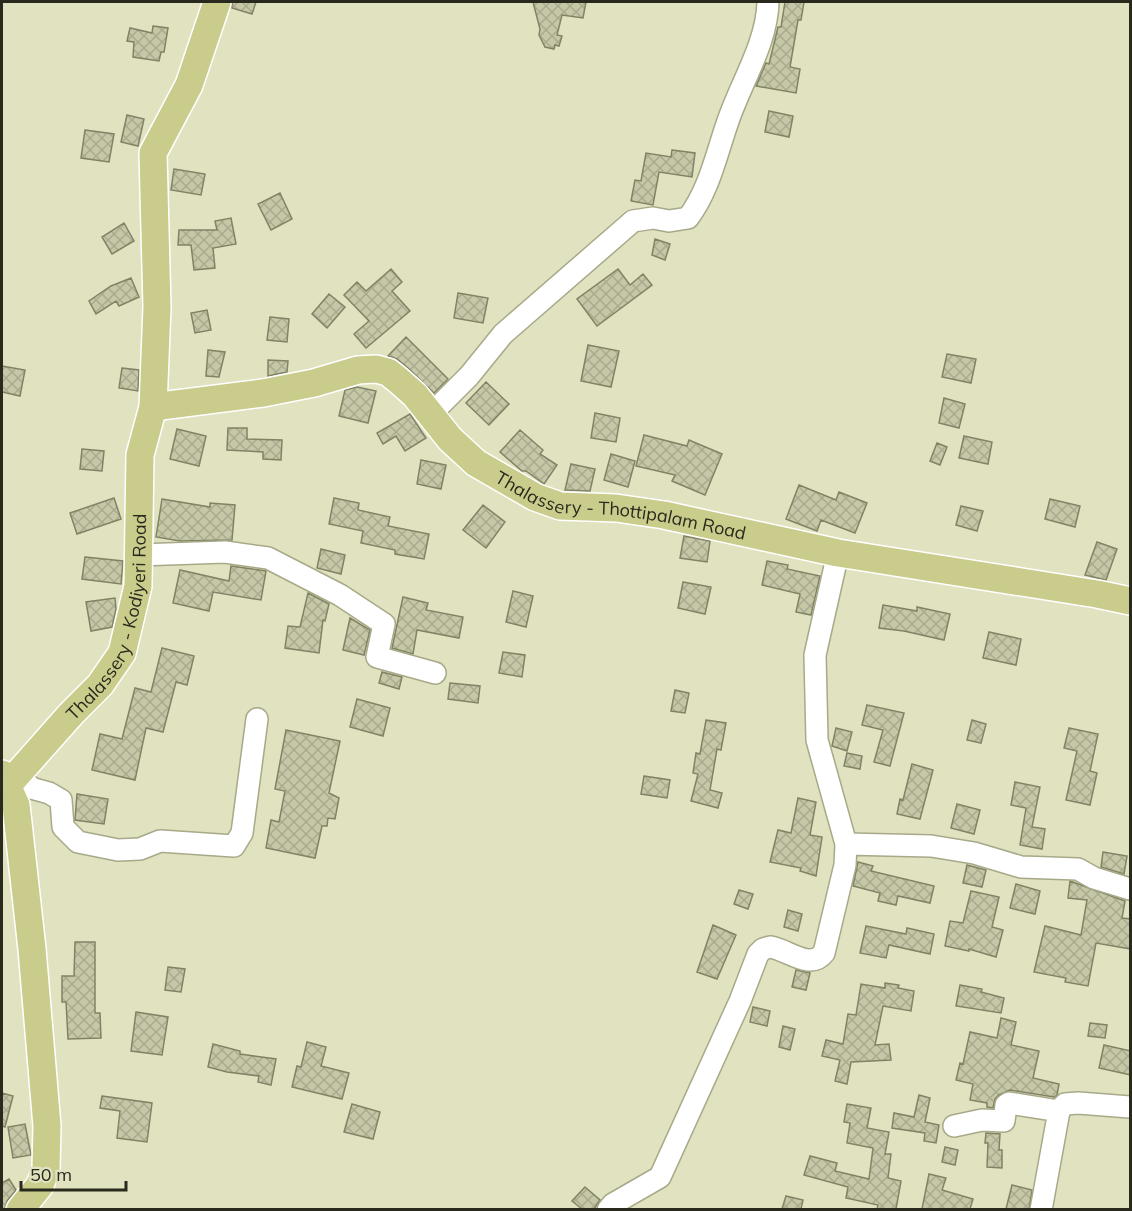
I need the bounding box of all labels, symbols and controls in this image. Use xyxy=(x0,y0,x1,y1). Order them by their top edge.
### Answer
street label: Thalassery - Thottipalam Road xyxy=(491,465,748,544)
street label: Thalassery - Kodiyeri Road xyxy=(61,513,151,724)
scale bar xyxy=(21,1154,126,1192)
text: 50 m xyxy=(30,1163,72,1186)

